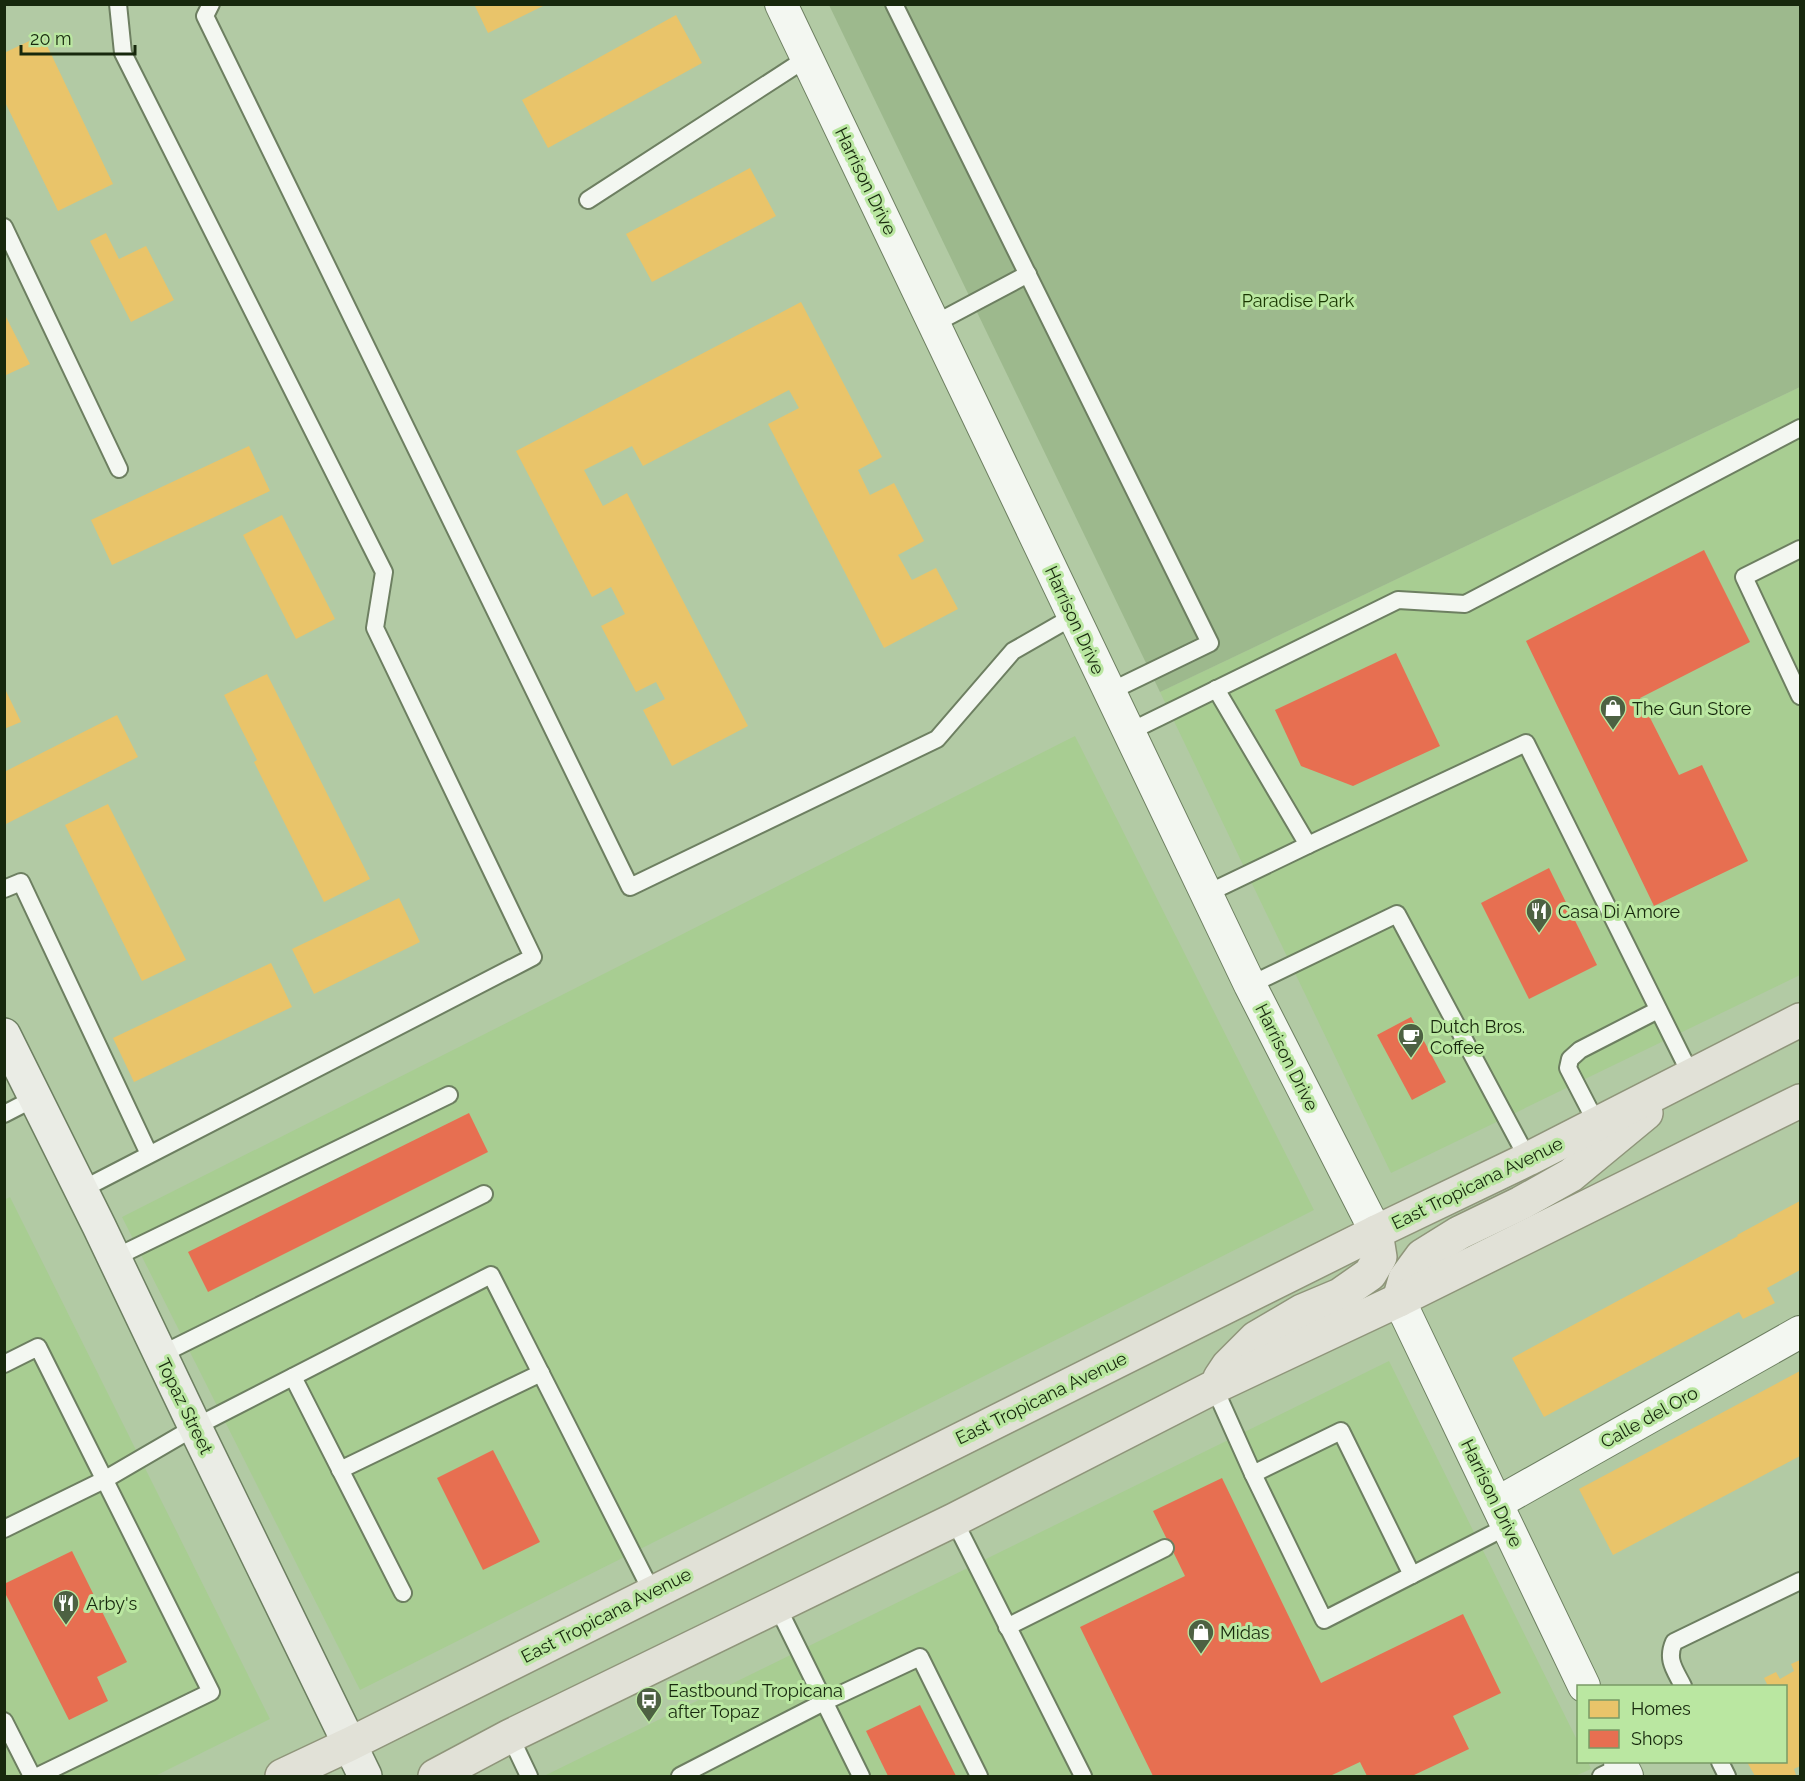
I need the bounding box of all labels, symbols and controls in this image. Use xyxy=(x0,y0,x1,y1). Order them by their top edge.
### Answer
scale bar xyxy=(21,18,135,56)
text: 20 m xyxy=(30,28,72,49)
street label: Harrison Drive xyxy=(831,124,901,239)
park label: Paradise Park xyxy=(1242,290,1355,311)
street label: Harrison Drive xyxy=(1041,563,1109,678)
shop icon: The Gun Store xyxy=(1598,693,1628,731)
place label: The Gun Store xyxy=(1632,698,1752,719)
restaurant icon: Casa Di Amore xyxy=(1524,896,1554,934)
place label: Casa Di Amore xyxy=(1558,901,1681,922)
street label: Harrison Drive xyxy=(1251,1000,1323,1114)
place label: Dutch Bros. Coffee xyxy=(1430,1016,1525,1058)
cafe icon: Dutch Bros. Coffee xyxy=(1396,1021,1426,1059)
street label: East Tropicana Avenue xyxy=(1388,1132,1566,1234)
street label: East Tropicana Avenue xyxy=(952,1347,1130,1449)
street label: Topaz Street xyxy=(153,1355,217,1457)
street label: Calle del Oro xyxy=(1597,1381,1702,1452)
street label: Harrison Drive xyxy=(1457,1436,1527,1551)
street label: East Tropicana Avenue xyxy=(518,1563,695,1667)
restaurant icon: Arby's xyxy=(51,1588,81,1626)
place label: Arby's xyxy=(86,1593,137,1614)
shop icon: Midas xyxy=(1186,1617,1216,1655)
place label: Midas xyxy=(1220,1622,1270,1643)
place label: Eastbound Tropicana after Topaz xyxy=(668,1680,843,1722)
bus stop icon: Eastbound Tropicana after Topaz xyxy=(634,1685,664,1723)
legend xyxy=(1577,1685,1787,1763)
text: Homes xyxy=(1631,1698,1691,1719)
text: Shops xyxy=(1631,1728,1683,1749)

